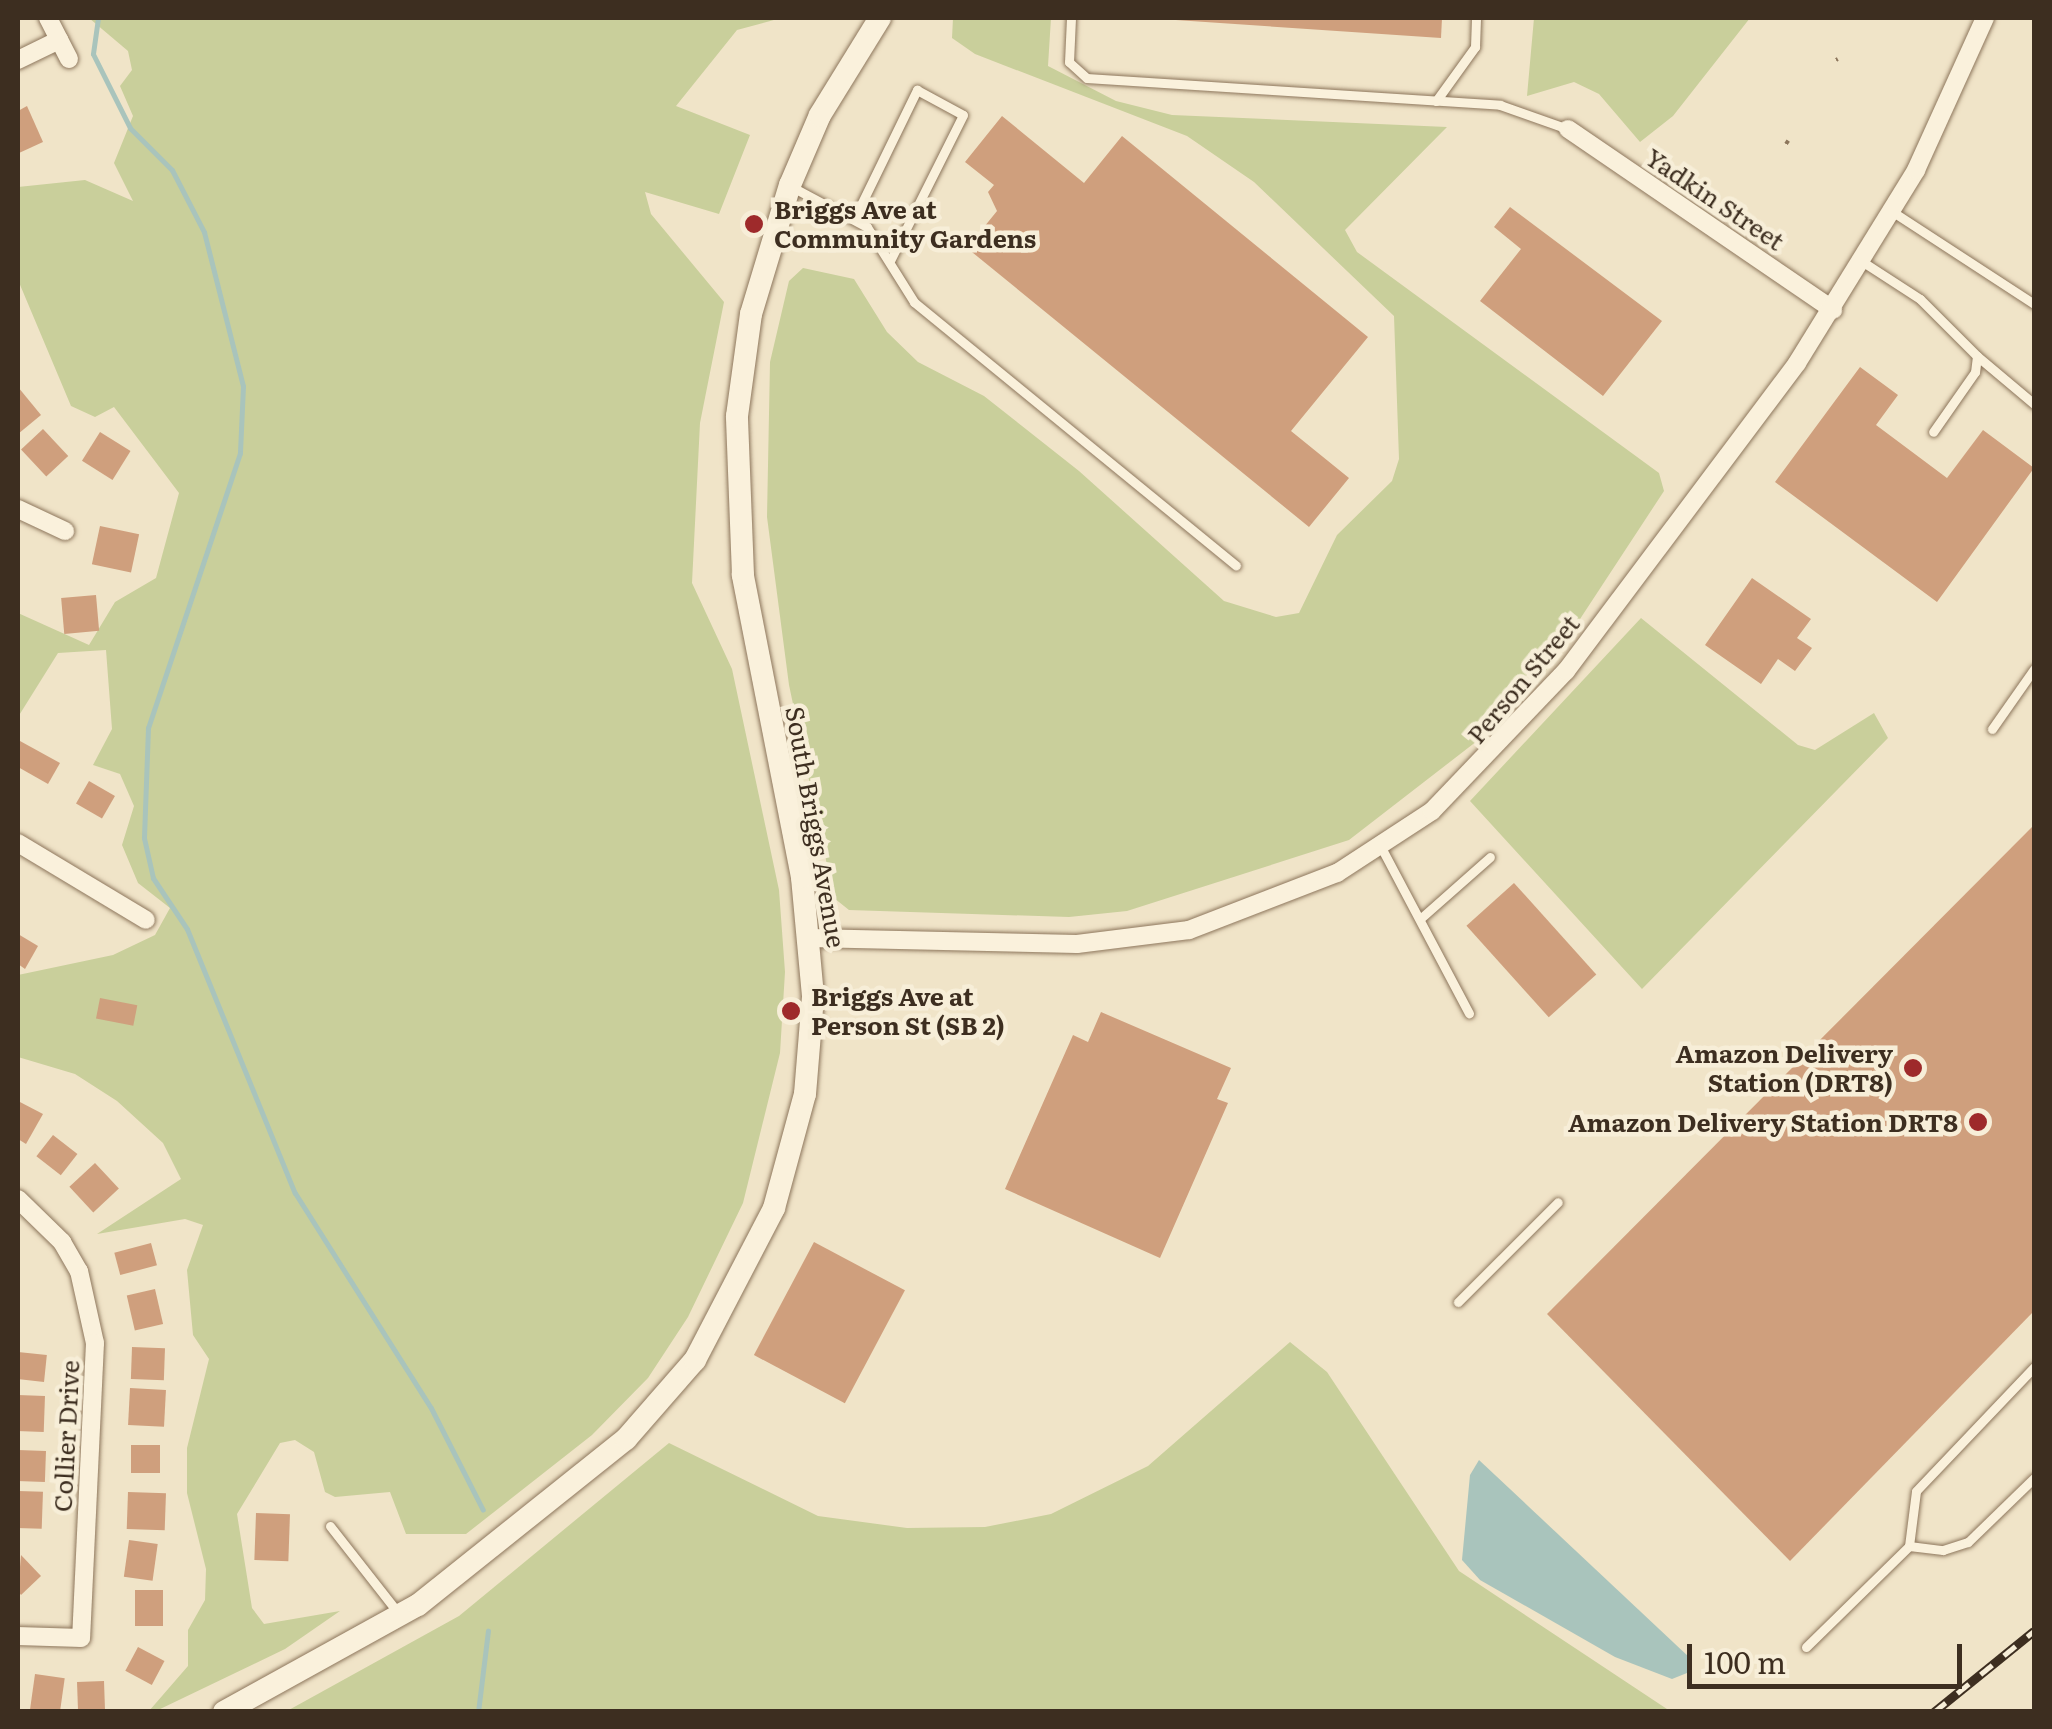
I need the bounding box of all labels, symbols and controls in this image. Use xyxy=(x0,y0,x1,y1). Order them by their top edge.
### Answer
street label: Yadkin Street xyxy=(1640,142,1790,256)
place label: Briggs Ave at Community Gardens xyxy=(774,195,1036,254)
marker: Briggs Ave at Community Gardens xyxy=(743,213,765,235)
street label: Person Street xyxy=(1461,609,1585,749)
street label: South Briggs Avenue xyxy=(780,704,852,950)
place label: Briggs Ave at Person St (SB 2) xyxy=(811,982,1005,1041)
marker: Briggs Ave at Person St (SB 2) xyxy=(780,1000,802,1022)
place label: Amazon Delivery Station (DRT8) xyxy=(1676,1039,1893,1098)
marker: Amazon Delivery Station (DRT8) xyxy=(1902,1057,1924,1079)
place label: Amazon Delivery Station DRT8 xyxy=(1568,1107,1958,1137)
marker: Amazon Delivery Station DRT8 xyxy=(1967,1111,1989,1133)
street label: Collier Drive xyxy=(47,1359,85,1513)
scale bar xyxy=(1692,1624,1967,1686)
text: 100 m xyxy=(1704,1639,1786,1683)

